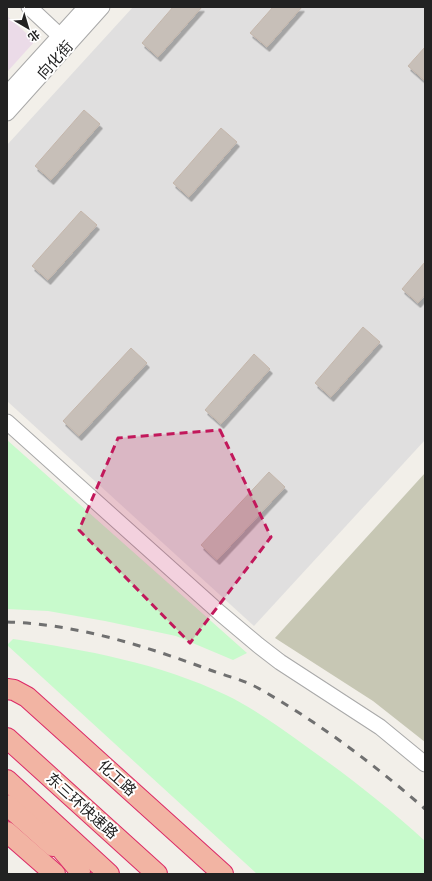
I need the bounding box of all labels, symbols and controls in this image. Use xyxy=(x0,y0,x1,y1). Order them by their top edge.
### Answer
north arrow xyxy=(8,8,48,48)
text: 北 xyxy=(26,27,42,44)
street label: 向化街 xyxy=(33,37,77,83)
street label: 化工路 xyxy=(94,756,140,800)
street label: 东三环快速路 xyxy=(43,769,121,843)

